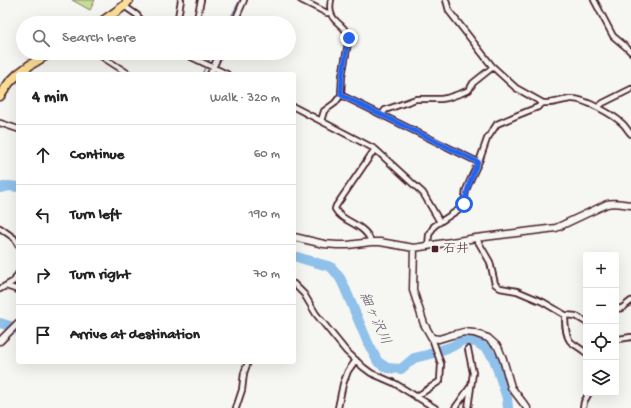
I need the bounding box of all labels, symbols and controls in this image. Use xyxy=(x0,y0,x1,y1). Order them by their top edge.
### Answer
search box xyxy=(16,16,296,60)
icon: search xyxy=(30,27,52,49)
text: Search here xyxy=(62,29,136,47)
route end xyxy=(340,29,358,47)
text: 4 min xyxy=(32,88,68,108)
text: Walk · 320 m xyxy=(210,91,280,106)
icon: ahead xyxy=(32,144,54,166)
text: Continue xyxy=(70,146,124,164)
text: 60 m xyxy=(254,147,280,162)
route start xyxy=(455,195,473,213)
icon: left xyxy=(32,204,54,226)
text: Turn left xyxy=(70,206,121,224)
text: 190 m xyxy=(249,207,280,222)
place label: 石井 xyxy=(443,242,469,257)
marker: 石井 xyxy=(430,244,440,254)
map controls xyxy=(583,252,619,396)
button: + xyxy=(583,252,619,288)
icon: right xyxy=(32,264,54,286)
text: Turn right xyxy=(70,266,130,284)
text: 70 m xyxy=(254,267,280,282)
button: − xyxy=(583,288,619,324)
water label: 細ヶ沢川 xyxy=(355,290,394,348)
icon: arrive xyxy=(32,324,54,346)
button: locate xyxy=(583,324,619,360)
text: Arrive at destination xyxy=(70,326,200,344)
button: layers xyxy=(583,360,619,396)

